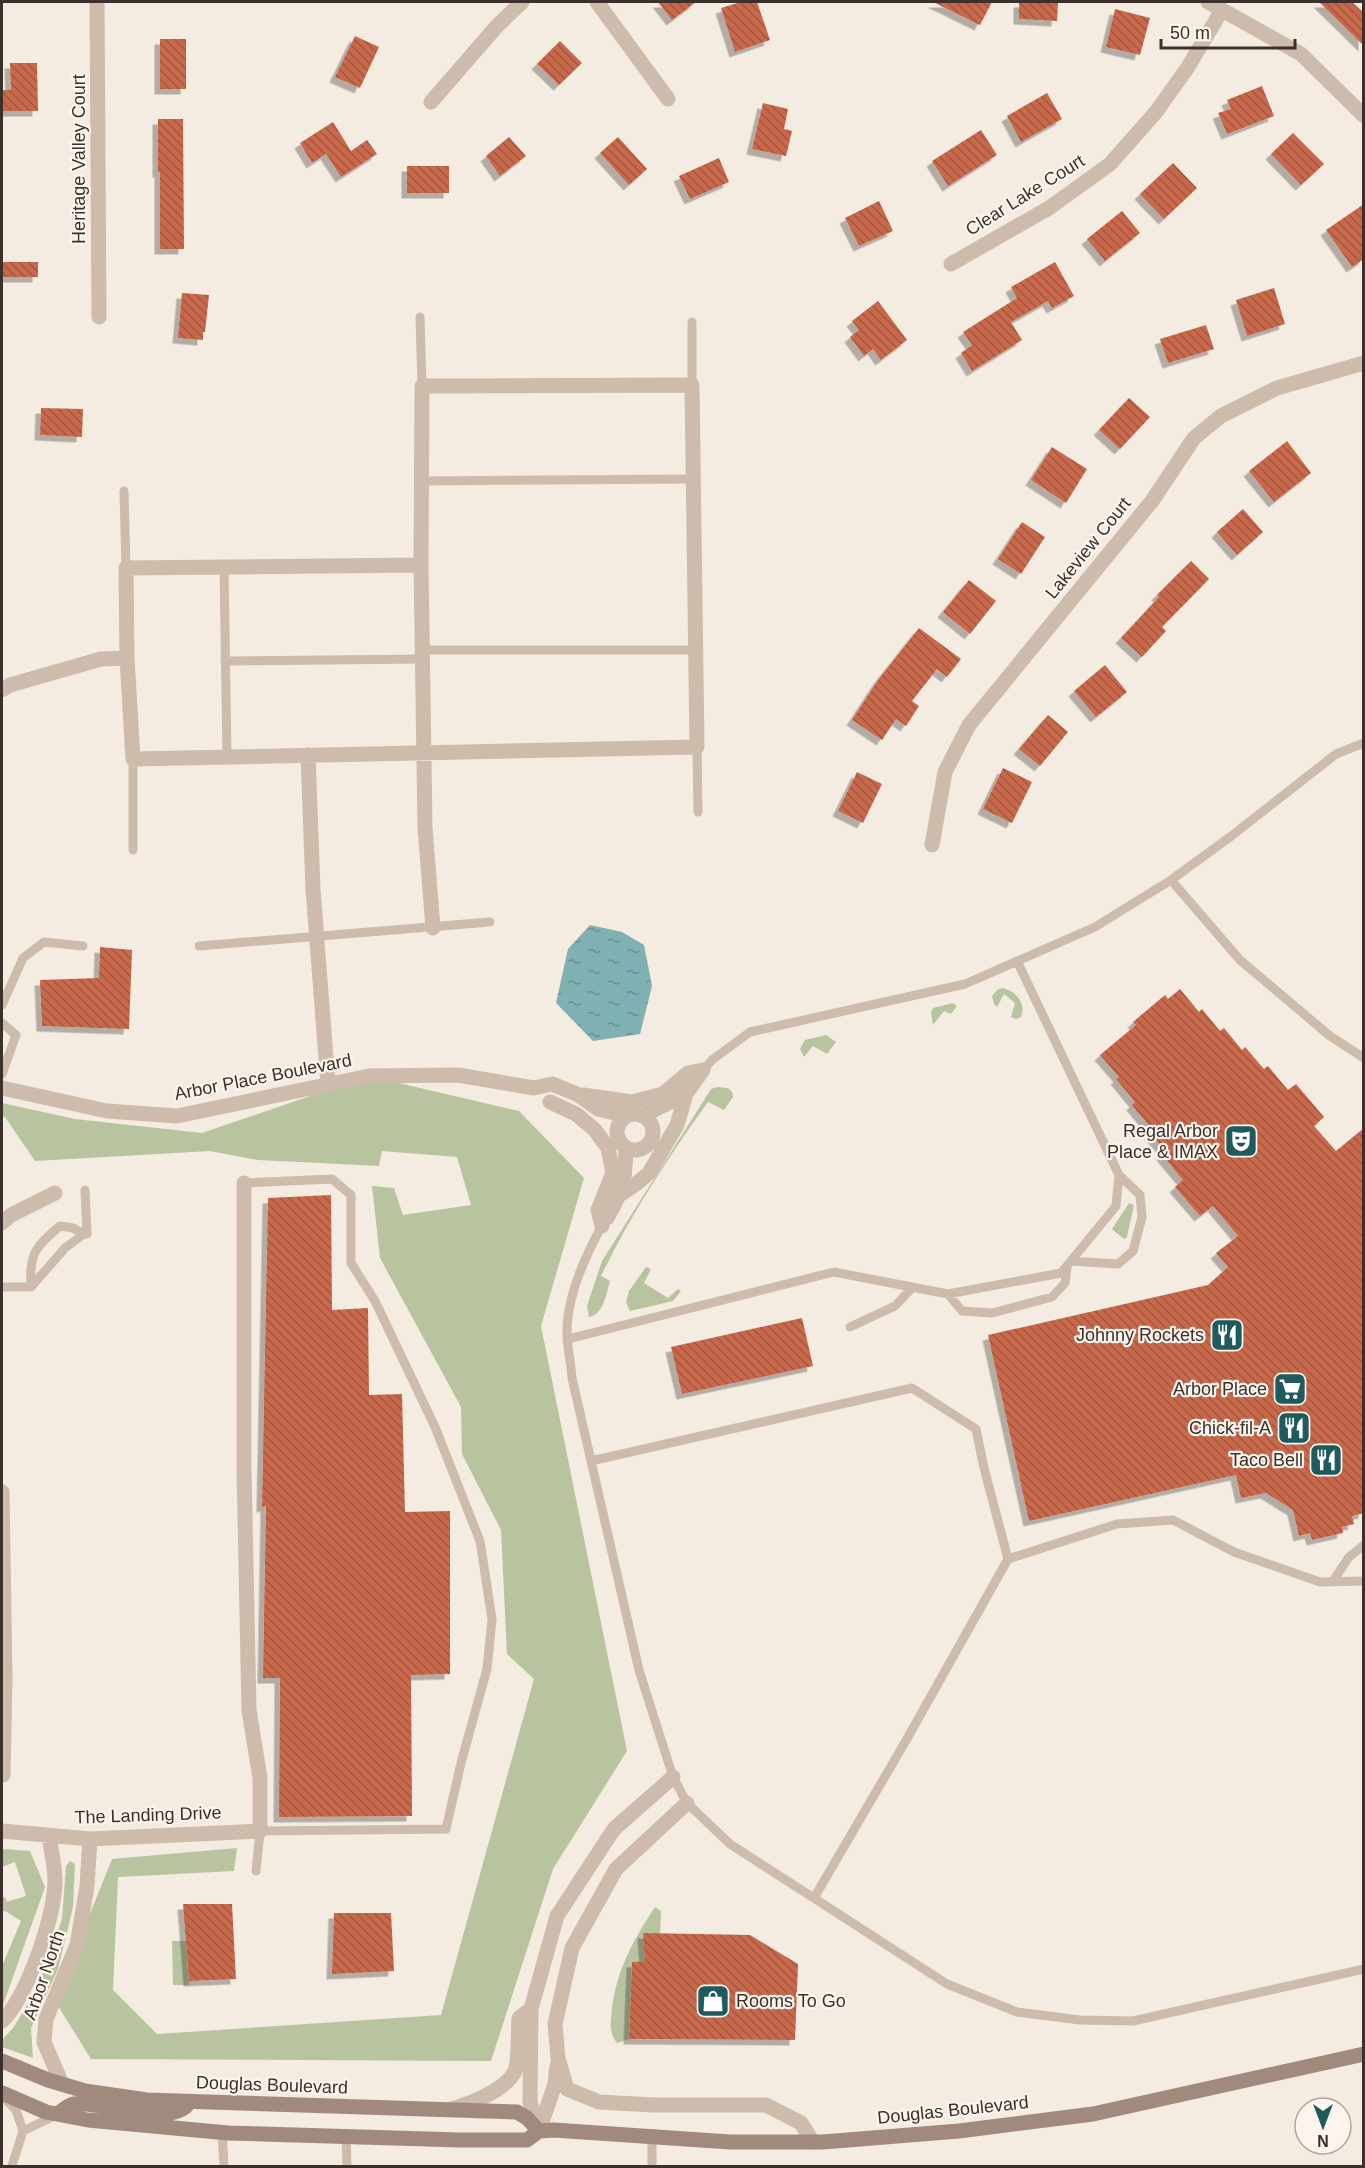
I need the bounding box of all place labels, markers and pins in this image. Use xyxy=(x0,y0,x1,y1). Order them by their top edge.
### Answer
place label: Regal Arbor Place & IMAX xyxy=(1107,1121,1218,1162)
theatre icon: Regal Arbor Place & IMAX xyxy=(1223,1123,1259,1159)
restaurant icon: Johnny Rockets xyxy=(1209,1317,1245,1353)
place label: Johnny Rockets xyxy=(1076,1325,1204,1345)
supermarket icon: Arbor Place xyxy=(1272,1371,1308,1407)
place label: Arbor Place xyxy=(1173,1379,1267,1399)
restaurant icon: Chick-fil-A xyxy=(1276,1410,1312,1446)
place label: Chick-fil-A xyxy=(1189,1418,1271,1438)
restaurant icon: Taco Bell xyxy=(1308,1442,1344,1478)
place label: Taco Bell xyxy=(1230,1450,1303,1470)
shop icon: Rooms To Go xyxy=(695,1983,731,2019)
place label: Rooms To Go xyxy=(736,1991,846,2011)

